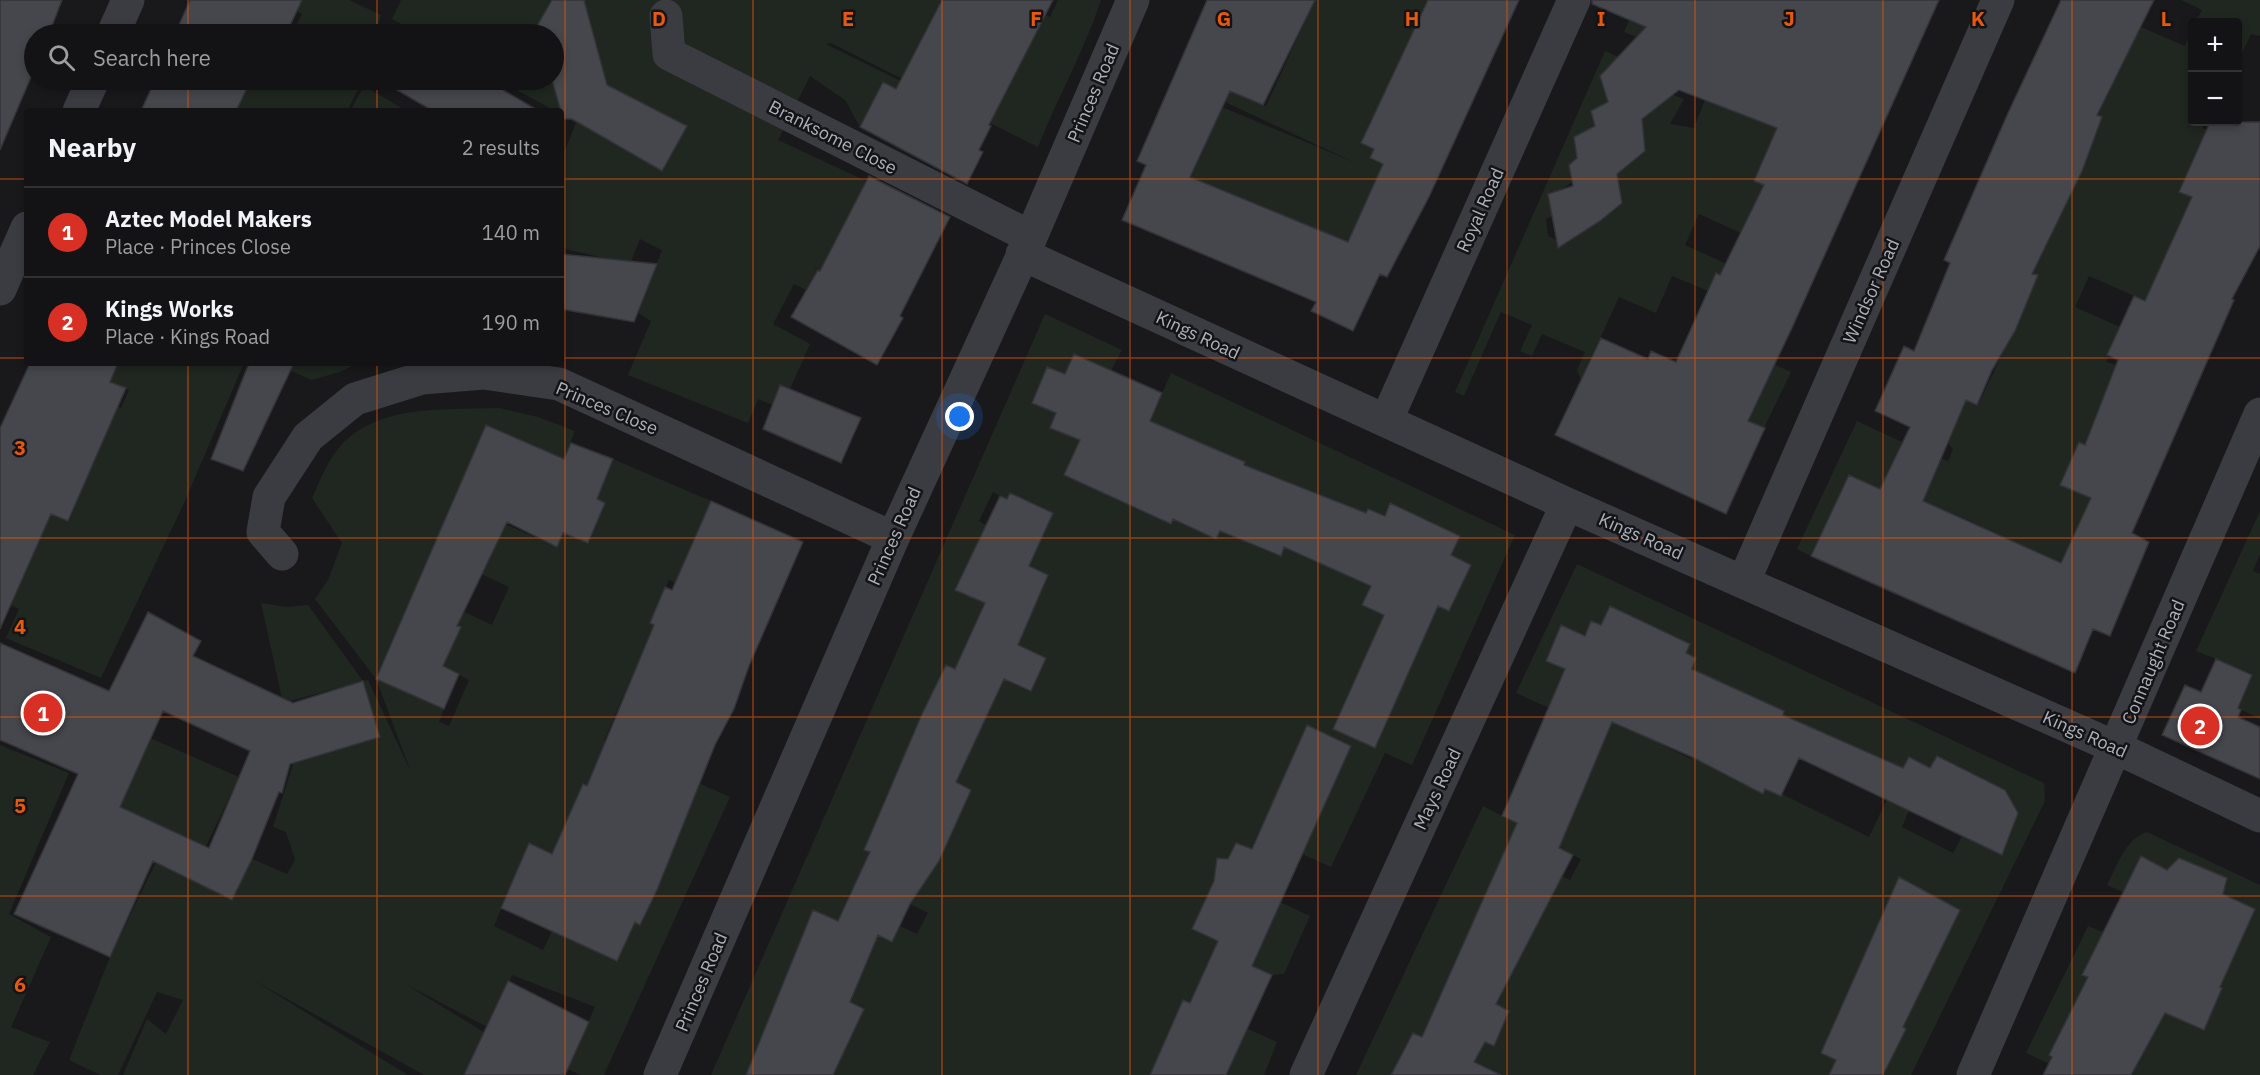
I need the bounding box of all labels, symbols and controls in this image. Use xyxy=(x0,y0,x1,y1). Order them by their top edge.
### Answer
text: D xyxy=(652,5,666,32)
text: E xyxy=(842,5,854,32)
text: F xyxy=(1030,5,1042,32)
text: G xyxy=(1217,5,1231,32)
text: H xyxy=(1405,5,1419,32)
text: I xyxy=(1597,5,1605,32)
text: J xyxy=(1783,5,1795,32)
text: K xyxy=(1971,5,1985,32)
text: L xyxy=(2161,5,2171,32)
map controls xyxy=(2188,18,2242,126)
button: + xyxy=(2188,18,2242,72)
search box xyxy=(24,24,564,90)
street label: Princes Road xyxy=(1062,40,1124,146)
icon: search xyxy=(45,41,78,74)
text: Search here xyxy=(93,43,211,72)
button: − xyxy=(2188,72,2242,126)
street label: Branksome Close xyxy=(765,95,901,179)
text: Nearby xyxy=(48,130,136,164)
text: 2 results xyxy=(462,134,540,161)
street label: Royal Road xyxy=(1451,164,1509,256)
text: Aztec Model Makers xyxy=(105,204,312,233)
text: 1 xyxy=(62,219,74,246)
text: 140 m xyxy=(482,219,540,246)
text: Place · Princes Close xyxy=(105,233,291,260)
street label: Windsor Road xyxy=(1838,235,1904,347)
text: Kings Works xyxy=(105,294,234,323)
street label: Kings Road xyxy=(1152,306,1244,364)
text: 2 xyxy=(62,309,74,336)
text: 190 m xyxy=(482,309,540,336)
text: Place · Kings Road xyxy=(105,323,270,350)
street label: Princes Close xyxy=(552,376,662,440)
your location xyxy=(945,402,974,431)
text: 3 xyxy=(14,434,26,461)
street label: Princes Road xyxy=(862,483,926,589)
street label: Kings Road xyxy=(1595,507,1687,565)
street label: Connaught Road xyxy=(2116,596,2190,728)
text: 4 xyxy=(14,613,26,640)
pin: 1 xyxy=(24,690,63,736)
pin: 2 xyxy=(2180,704,2220,748)
street label: Kings Road xyxy=(2039,705,2131,763)
street label: Mays Road xyxy=(1408,745,1466,833)
text: 5 xyxy=(14,792,26,819)
street label: Princes Road xyxy=(670,929,732,1035)
text: 6 xyxy=(14,971,26,998)

